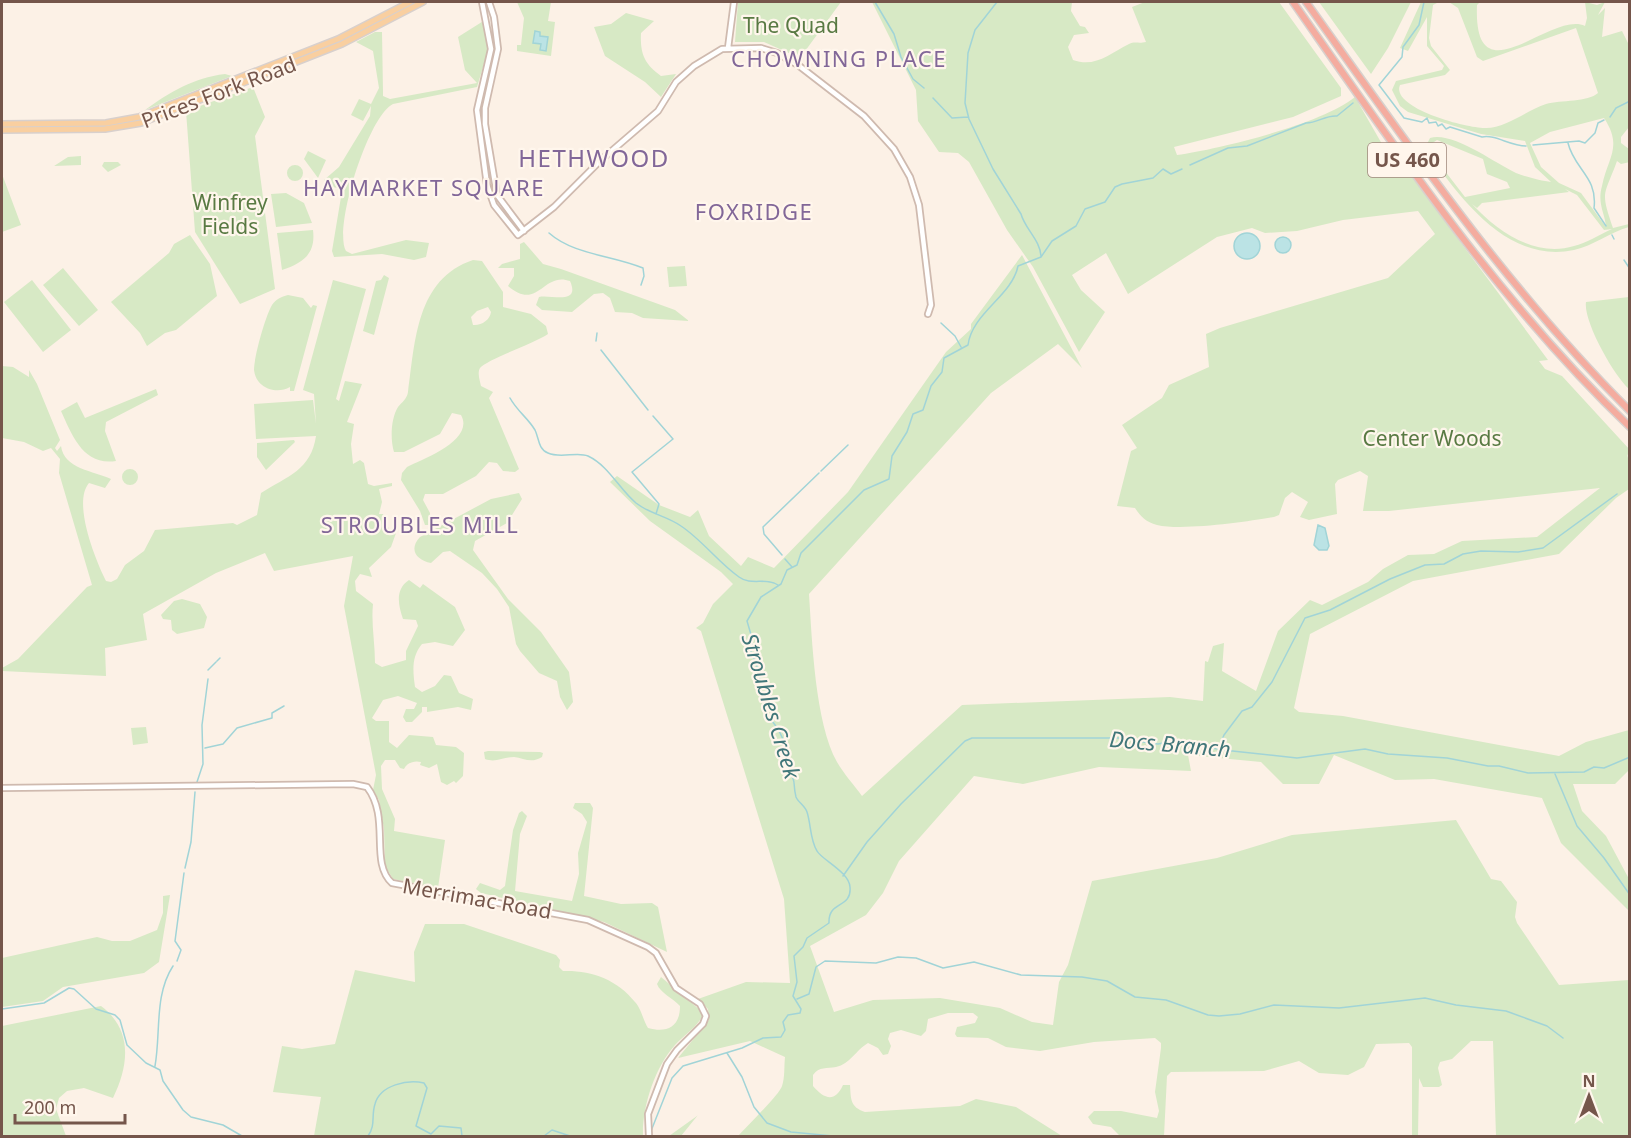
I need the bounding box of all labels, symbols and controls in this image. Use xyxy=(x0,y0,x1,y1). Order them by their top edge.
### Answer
park label: The Quad xyxy=(743,11,839,39)
district label: CHOWNING PLACE xyxy=(731,43,947,73)
street label: Prices Fork Road xyxy=(137,50,300,134)
district label: HETHWOOD xyxy=(518,141,670,174)
road number: US 460 xyxy=(1368,143,1446,177)
district label: HAYMARKET SQUARE xyxy=(303,172,545,202)
park label: Winfrey Fields xyxy=(192,188,268,240)
district label: FOXRIDGE xyxy=(695,196,813,226)
park label: Center Woods xyxy=(1362,424,1502,452)
district label: STROUBLES MILL xyxy=(321,509,519,539)
water label: Stroubles Creek xyxy=(736,629,809,783)
water label: Docs Branch xyxy=(1108,723,1232,763)
street label: Merrimac Road xyxy=(400,871,554,925)
north arrow xyxy=(1559,1066,1619,1126)
text: N xyxy=(1582,1070,1596,1092)
scale bar xyxy=(15,1087,124,1125)
text: 200 m xyxy=(24,1095,76,1119)

